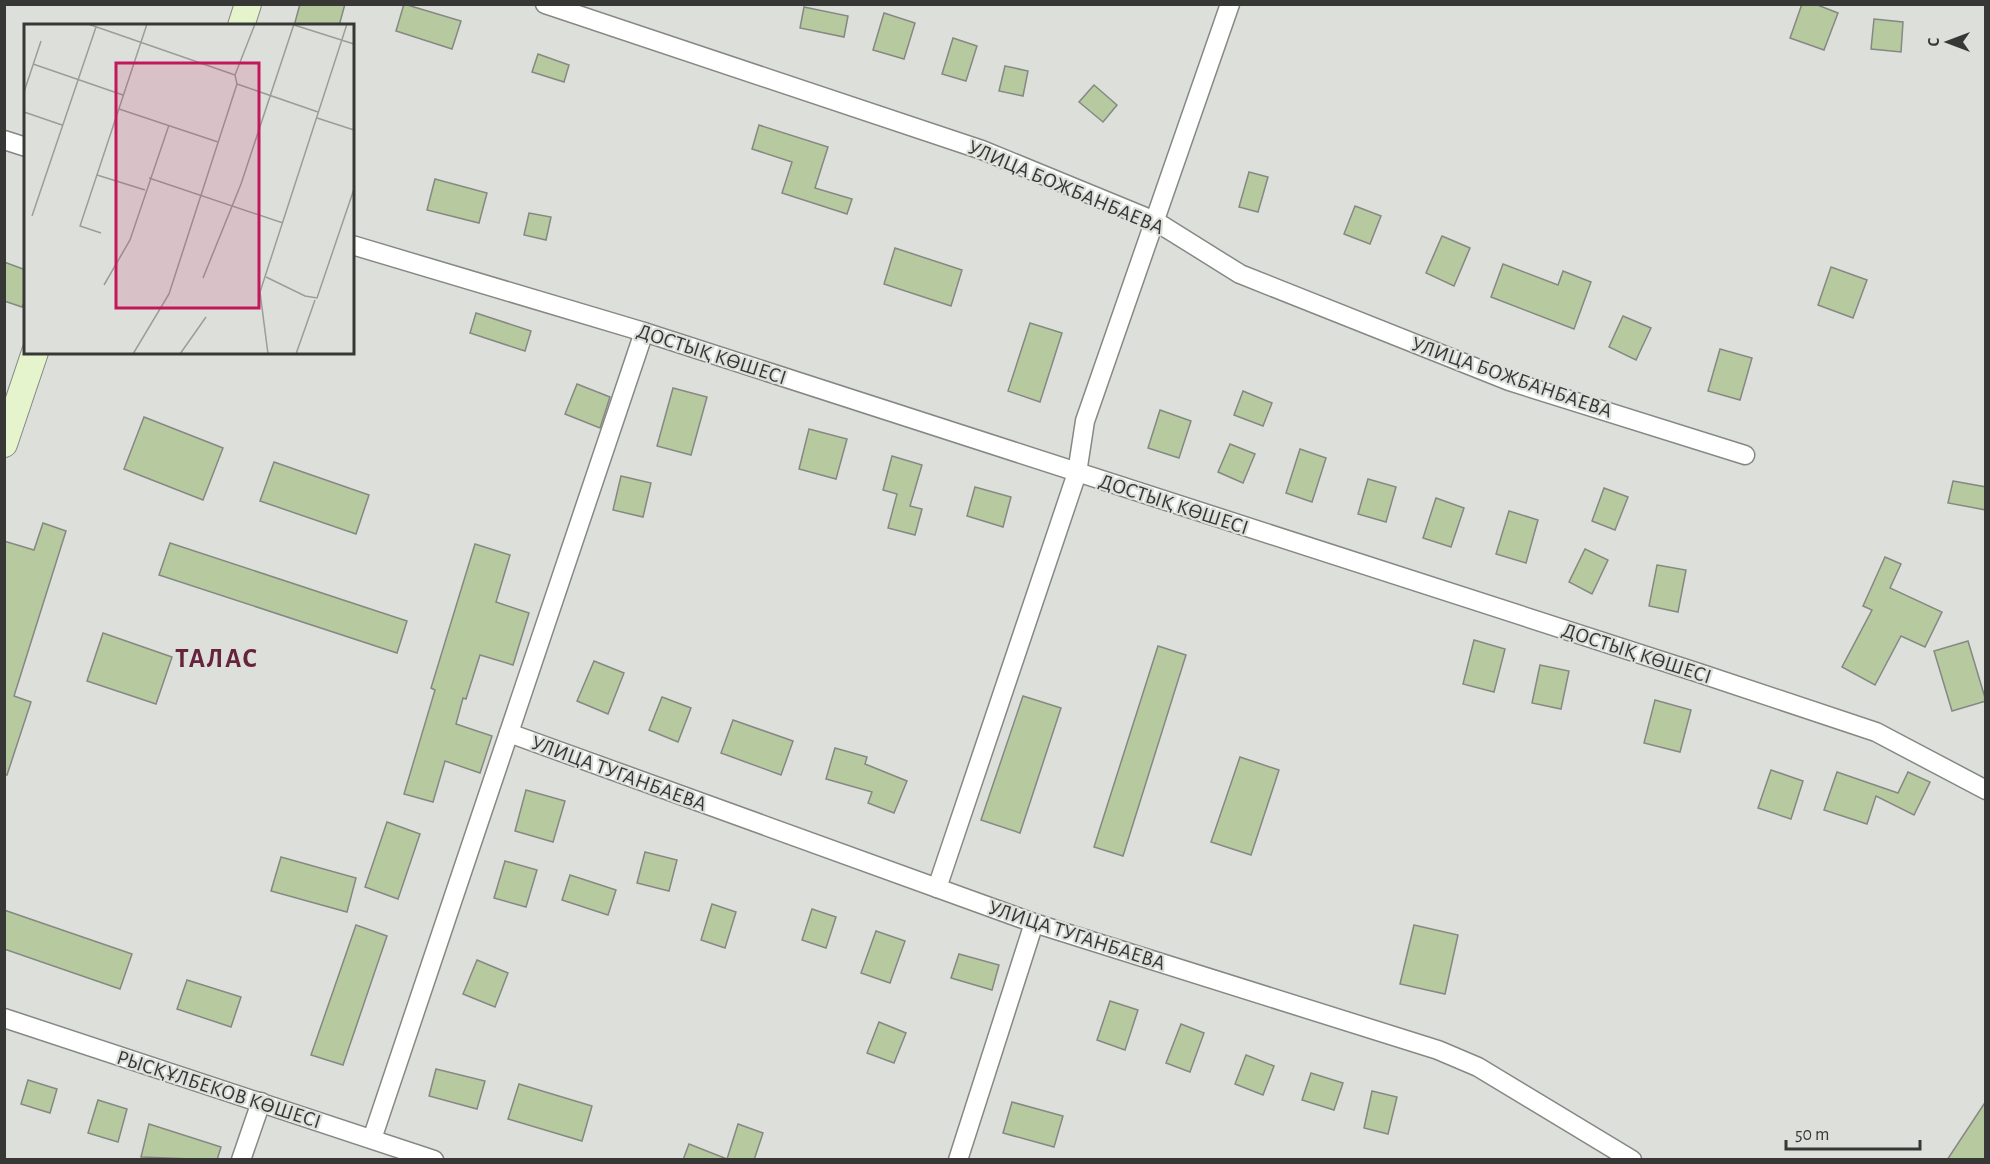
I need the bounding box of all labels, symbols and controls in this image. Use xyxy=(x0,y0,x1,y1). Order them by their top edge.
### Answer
north arrow xyxy=(1918,12,1978,72)
inset map xyxy=(24,24,354,354)
text: С xyxy=(1926,37,1942,46)
street label: УЛИЦА БОЖБАНБАЕВА xyxy=(965,137,1167,238)
street label: ДОСТЫҚ КӨШЕСІ xyxy=(635,320,789,389)
street label: УЛИЦА БОЖБАНБАЕВА xyxy=(1409,333,1615,422)
street label: ДОСТЫҚ КӨШЕСІ xyxy=(1097,470,1251,539)
street label: ДОСТЫҚ КӨШЕСІ xyxy=(1560,619,1714,688)
district label: ТАЛАС xyxy=(175,645,259,672)
street label: УЛИЦА ТУГАНБАЕВА xyxy=(528,732,709,815)
street label: УЛИЦА ТУГАНБАЕВА xyxy=(986,897,1168,974)
street label: РЫСҚҰЛБЕКОВ КӨШЕСІ xyxy=(114,1047,324,1132)
scale bar xyxy=(1786,1113,1920,1151)
text: 50 m xyxy=(1795,1126,1829,1144)

